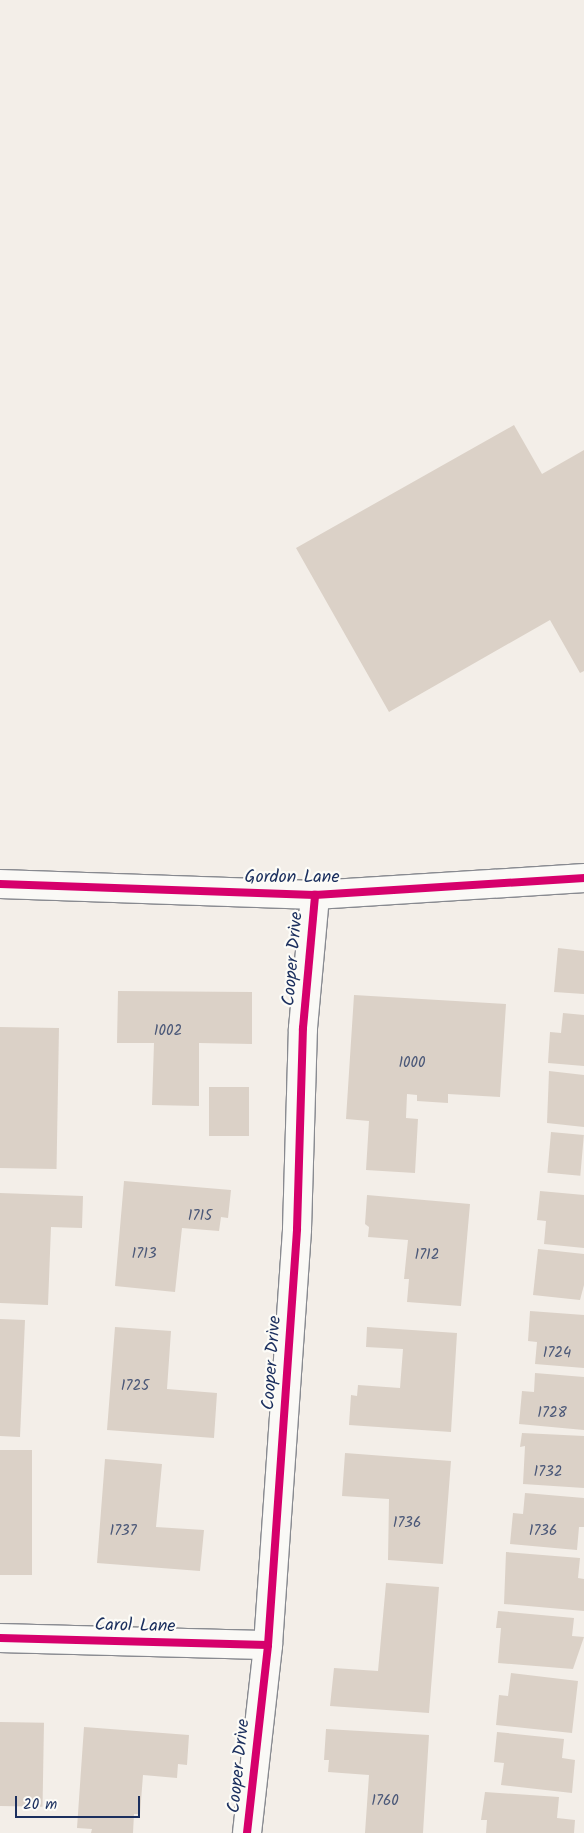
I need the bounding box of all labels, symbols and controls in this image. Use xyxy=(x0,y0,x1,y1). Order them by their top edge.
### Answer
street label: Gordon Lane xyxy=(244,867,340,889)
street label: Cooper Drive xyxy=(279,911,309,1007)
house number: 1002 xyxy=(154,1023,182,1041)
house number: 1000 xyxy=(398,1055,426,1073)
house number: 1715 xyxy=(188,1208,212,1226)
house number: 1713 xyxy=(132,1246,156,1264)
house number: 1712 xyxy=(414,1247,440,1265)
street label: Cooper Drive xyxy=(259,1315,287,1411)
house number: 1724 xyxy=(543,1345,571,1363)
house number: 1725 xyxy=(121,1378,149,1396)
house number: 1728 xyxy=(537,1405,567,1423)
house number: 1732 xyxy=(534,1464,562,1482)
house number: 1736 xyxy=(393,1515,421,1533)
house number: 1737 xyxy=(109,1523,137,1541)
house number: 1736 xyxy=(529,1523,557,1541)
street label: Carol Lane xyxy=(94,1615,176,1639)
street label: Cooper Drive xyxy=(224,1718,256,1814)
scale bar xyxy=(18,1786,142,1818)
text: 20 m xyxy=(23,1793,57,1817)
house number: 1760 xyxy=(371,1793,399,1811)

